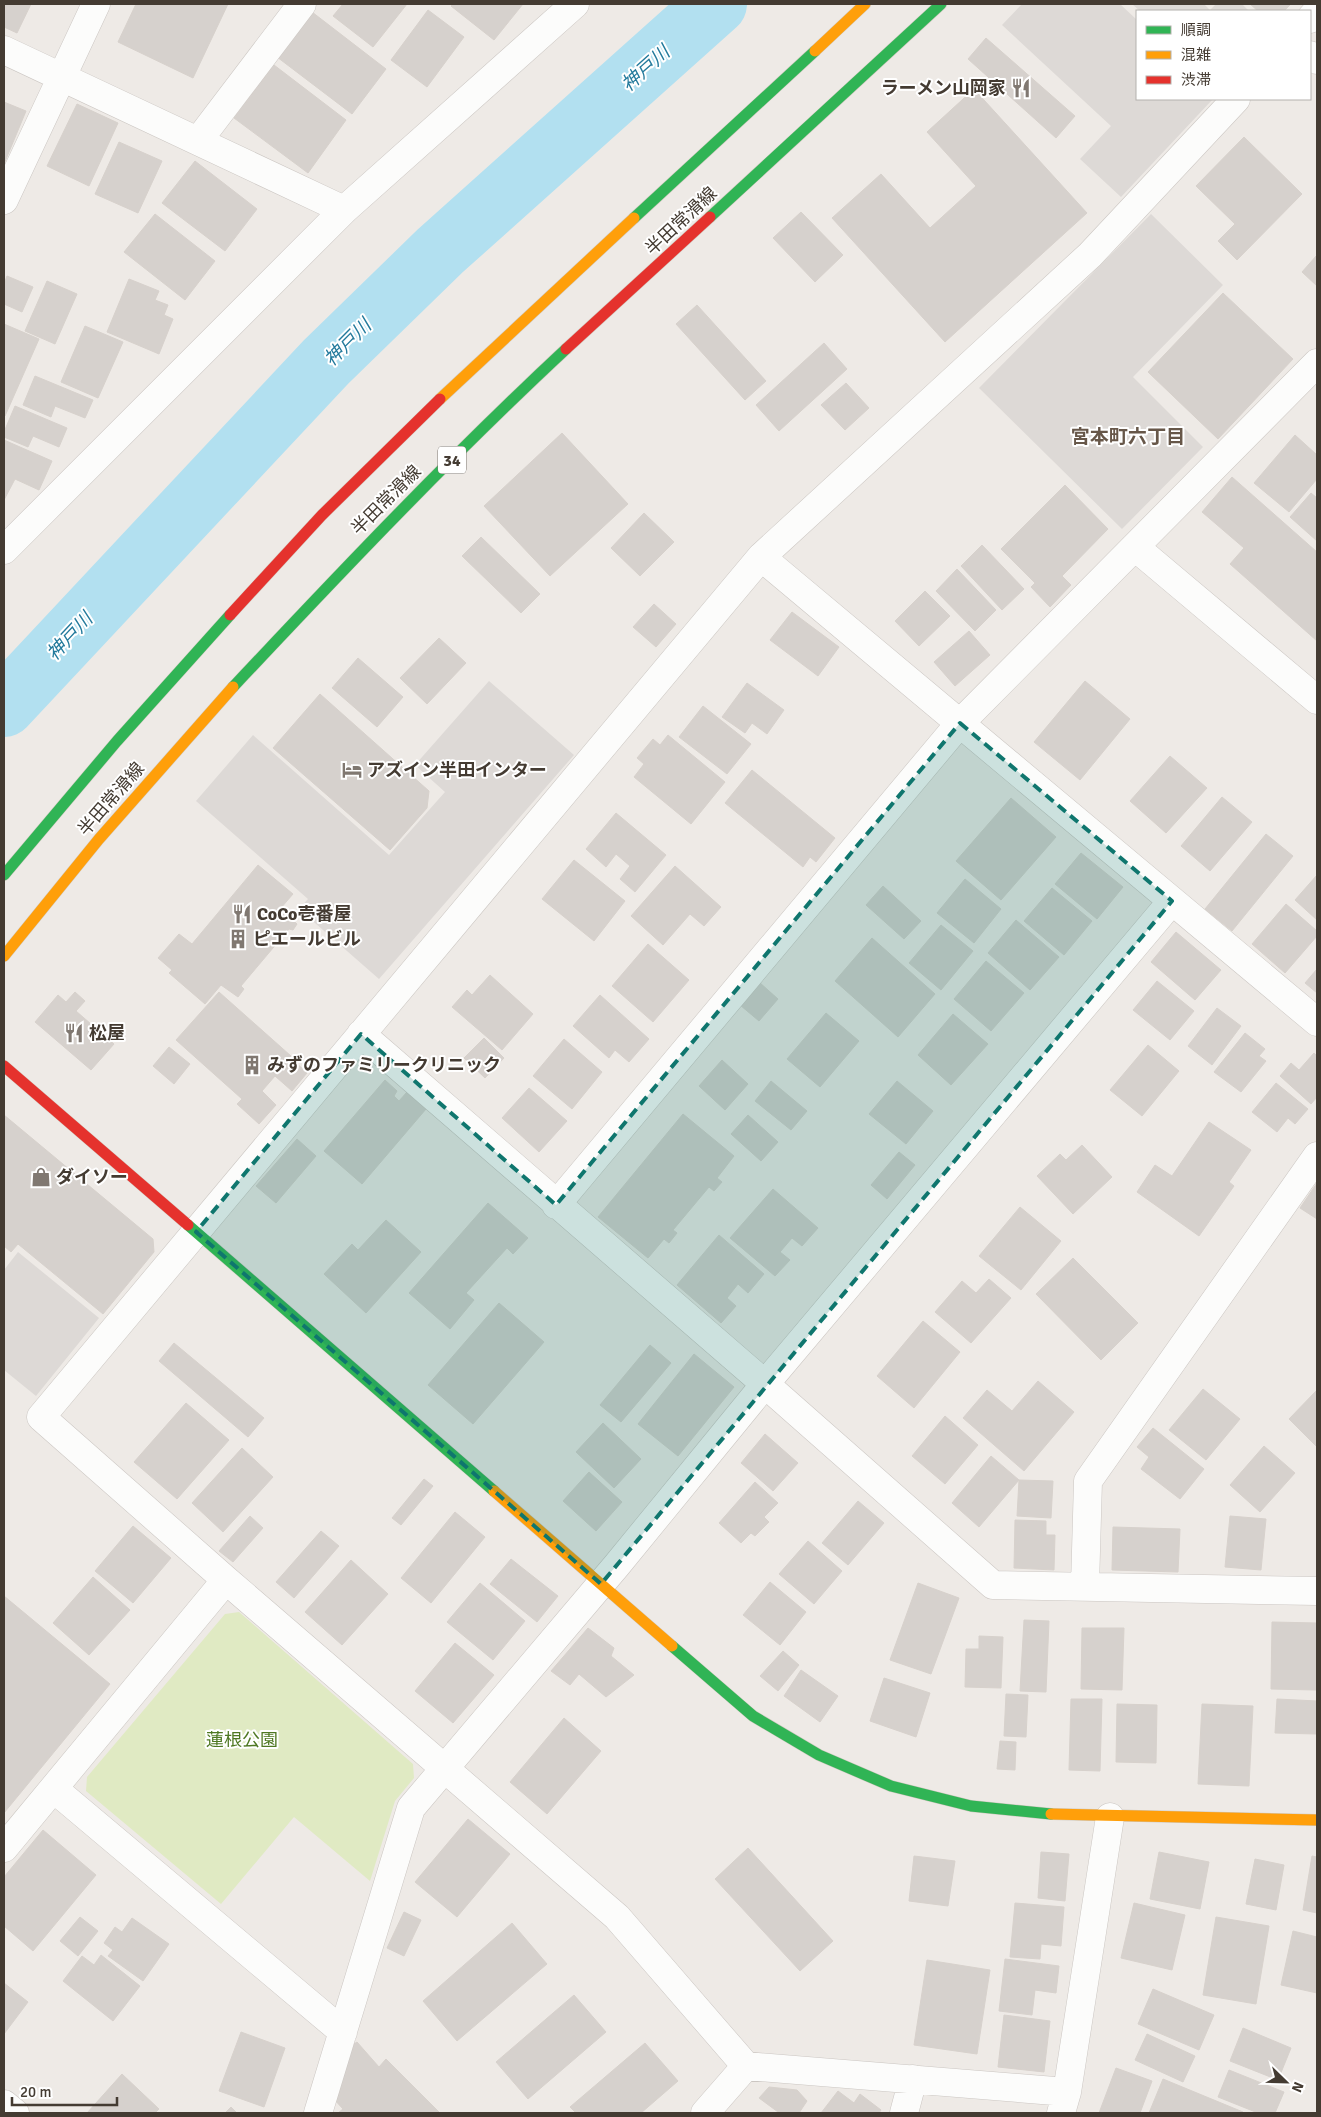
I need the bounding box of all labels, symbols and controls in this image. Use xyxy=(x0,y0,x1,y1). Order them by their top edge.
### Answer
legend xyxy=(1136,10,1311,100)
text: 順調 xyxy=(1181,21,1211,39)
water label: 神戸川 xyxy=(616,39,676,97)
text: 混雑 xyxy=(1181,46,1211,64)
text: 渋滞 xyxy=(1181,71,1211,89)
place label: ラーメン山岡家 xyxy=(881,77,1006,99)
restaurant icon: ラーメン山岡家 xyxy=(1010,77,1032,99)
street label: 半田常滑線 xyxy=(641,182,721,260)
water label: 神戸川 xyxy=(319,313,378,371)
district label: 宮本町六丁目 xyxy=(1071,425,1185,449)
road number: 34 xyxy=(438,446,466,474)
street label: 半田常滑線 xyxy=(346,460,426,540)
water label: 神戸川 xyxy=(42,606,99,666)
street label: 半田常滑線 xyxy=(73,758,149,840)
hotel icon: アズイン半田インター xyxy=(341,759,363,781)
place label: アズイン半田インター xyxy=(367,759,547,781)
restaurant icon: CoCo壱番屋 xyxy=(231,903,253,925)
place label: CoCo壱番屋 xyxy=(257,903,352,925)
building icon: ピエールビル xyxy=(227,928,249,950)
place label: ピエールビル xyxy=(253,928,361,950)
restaurant icon: 松屋 xyxy=(63,1022,85,1044)
place label: 松屋 xyxy=(89,1022,125,1044)
building icon: みずのファミリークリニック xyxy=(241,1054,263,1076)
place label: みずのファミリークリニック xyxy=(267,1054,501,1076)
shop icon: ダイソー xyxy=(30,1166,52,1188)
place label: ダイソー xyxy=(56,1166,128,1188)
park label: 蓮根公園 xyxy=(206,1729,278,1751)
north arrow xyxy=(1261,2057,1311,2107)
scale bar xyxy=(12,2074,118,2106)
text: N xyxy=(1288,2079,1307,2095)
text: 20 m xyxy=(20,2083,51,2101)

